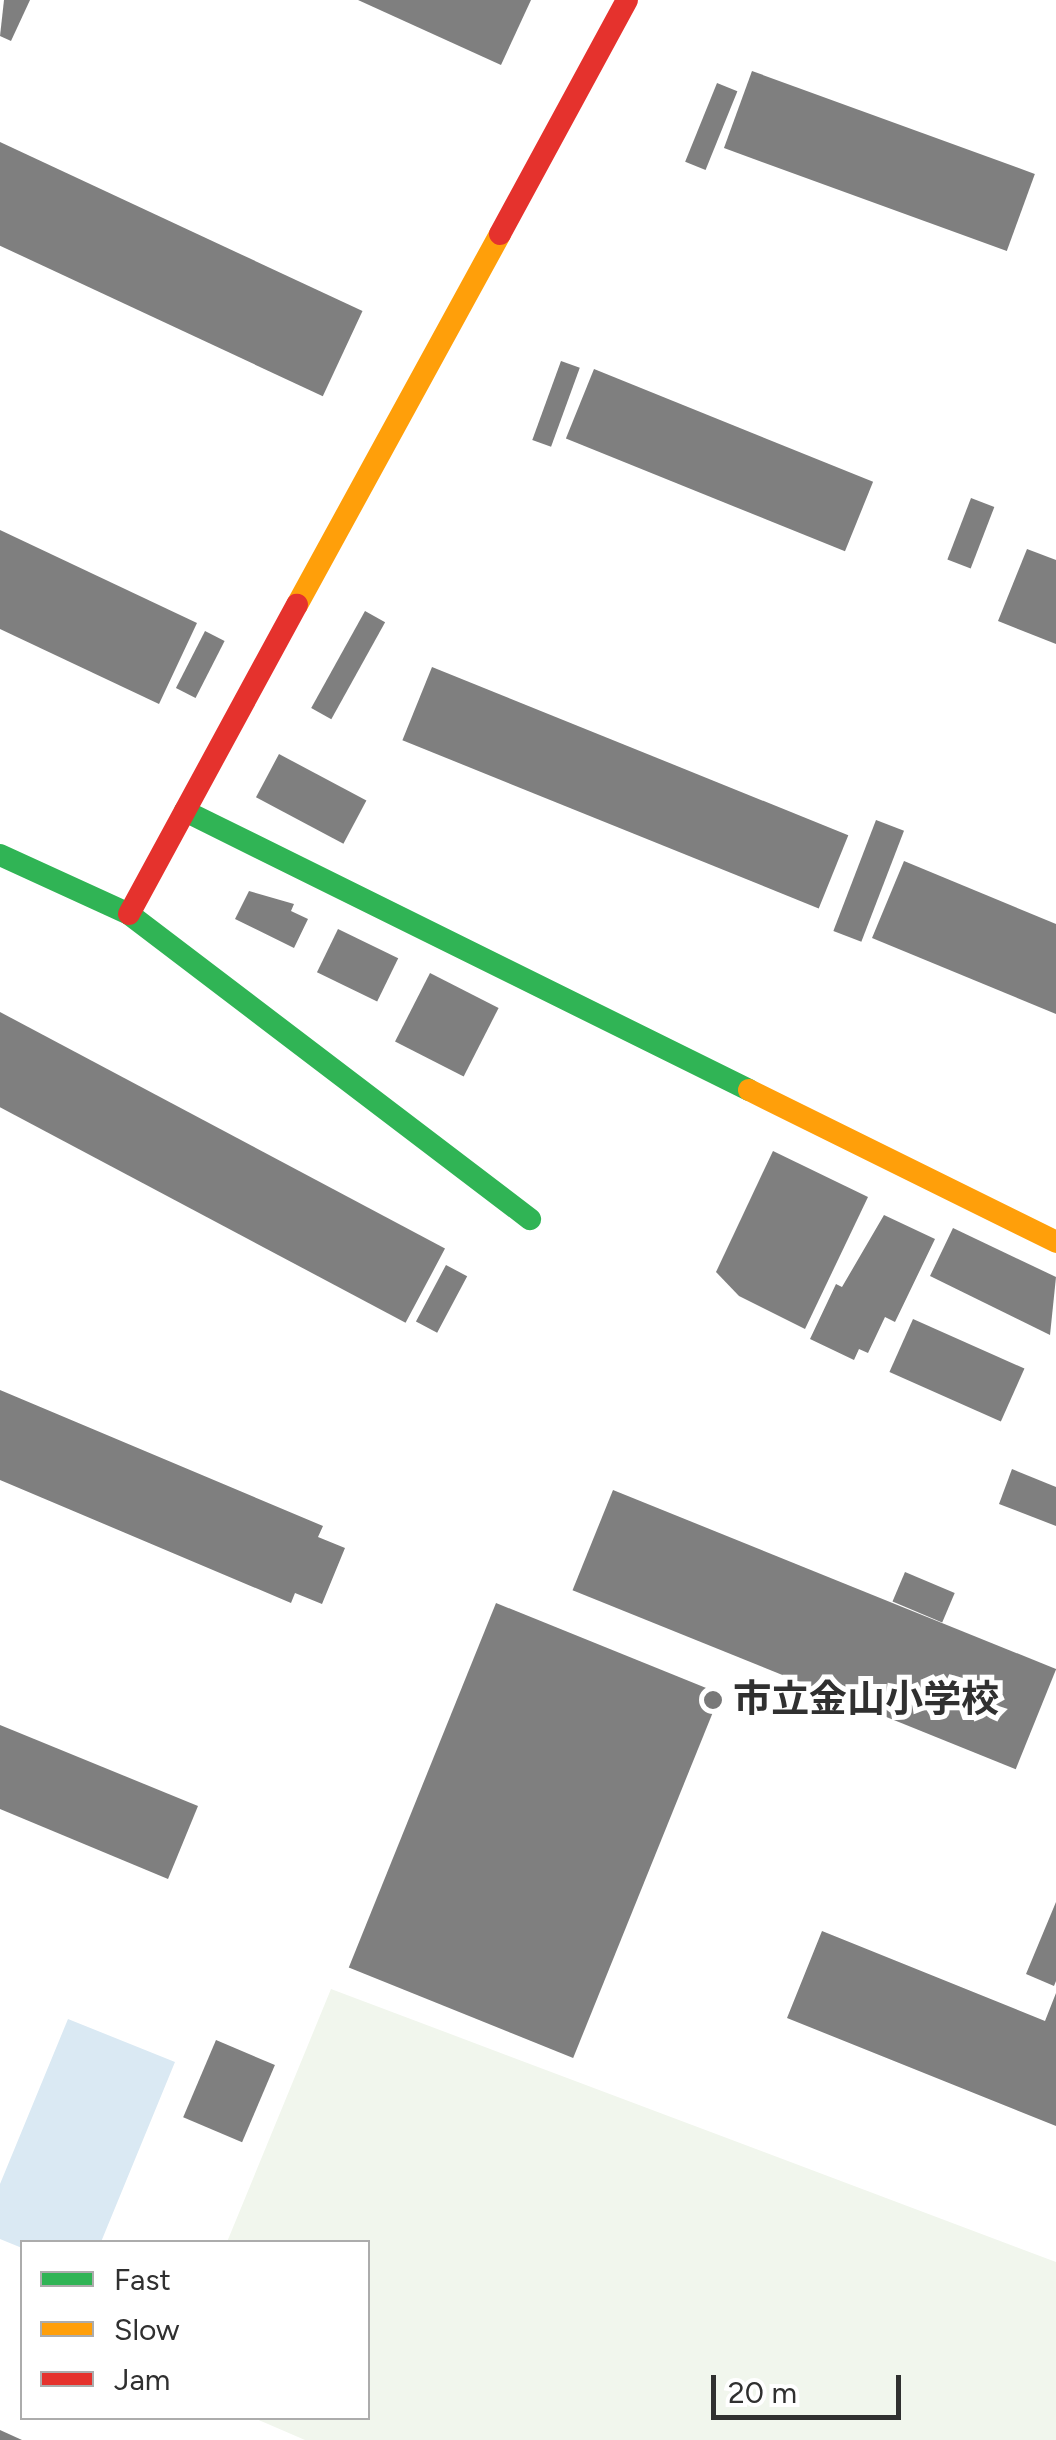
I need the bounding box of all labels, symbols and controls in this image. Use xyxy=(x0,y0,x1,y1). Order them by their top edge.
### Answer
place label: 市立金山小学校 xyxy=(733,1677,999,1723)
marker: 市立金山小学校 xyxy=(702,1689,724,1711)
legend xyxy=(20,2240,370,2420)
text: Fast xyxy=(114,2261,171,2298)
text: Slow xyxy=(114,2311,180,2348)
scale bar xyxy=(716,2355,906,2417)
text: Jam xyxy=(114,2361,170,2398)
text: 20 m xyxy=(728,2374,797,2411)

